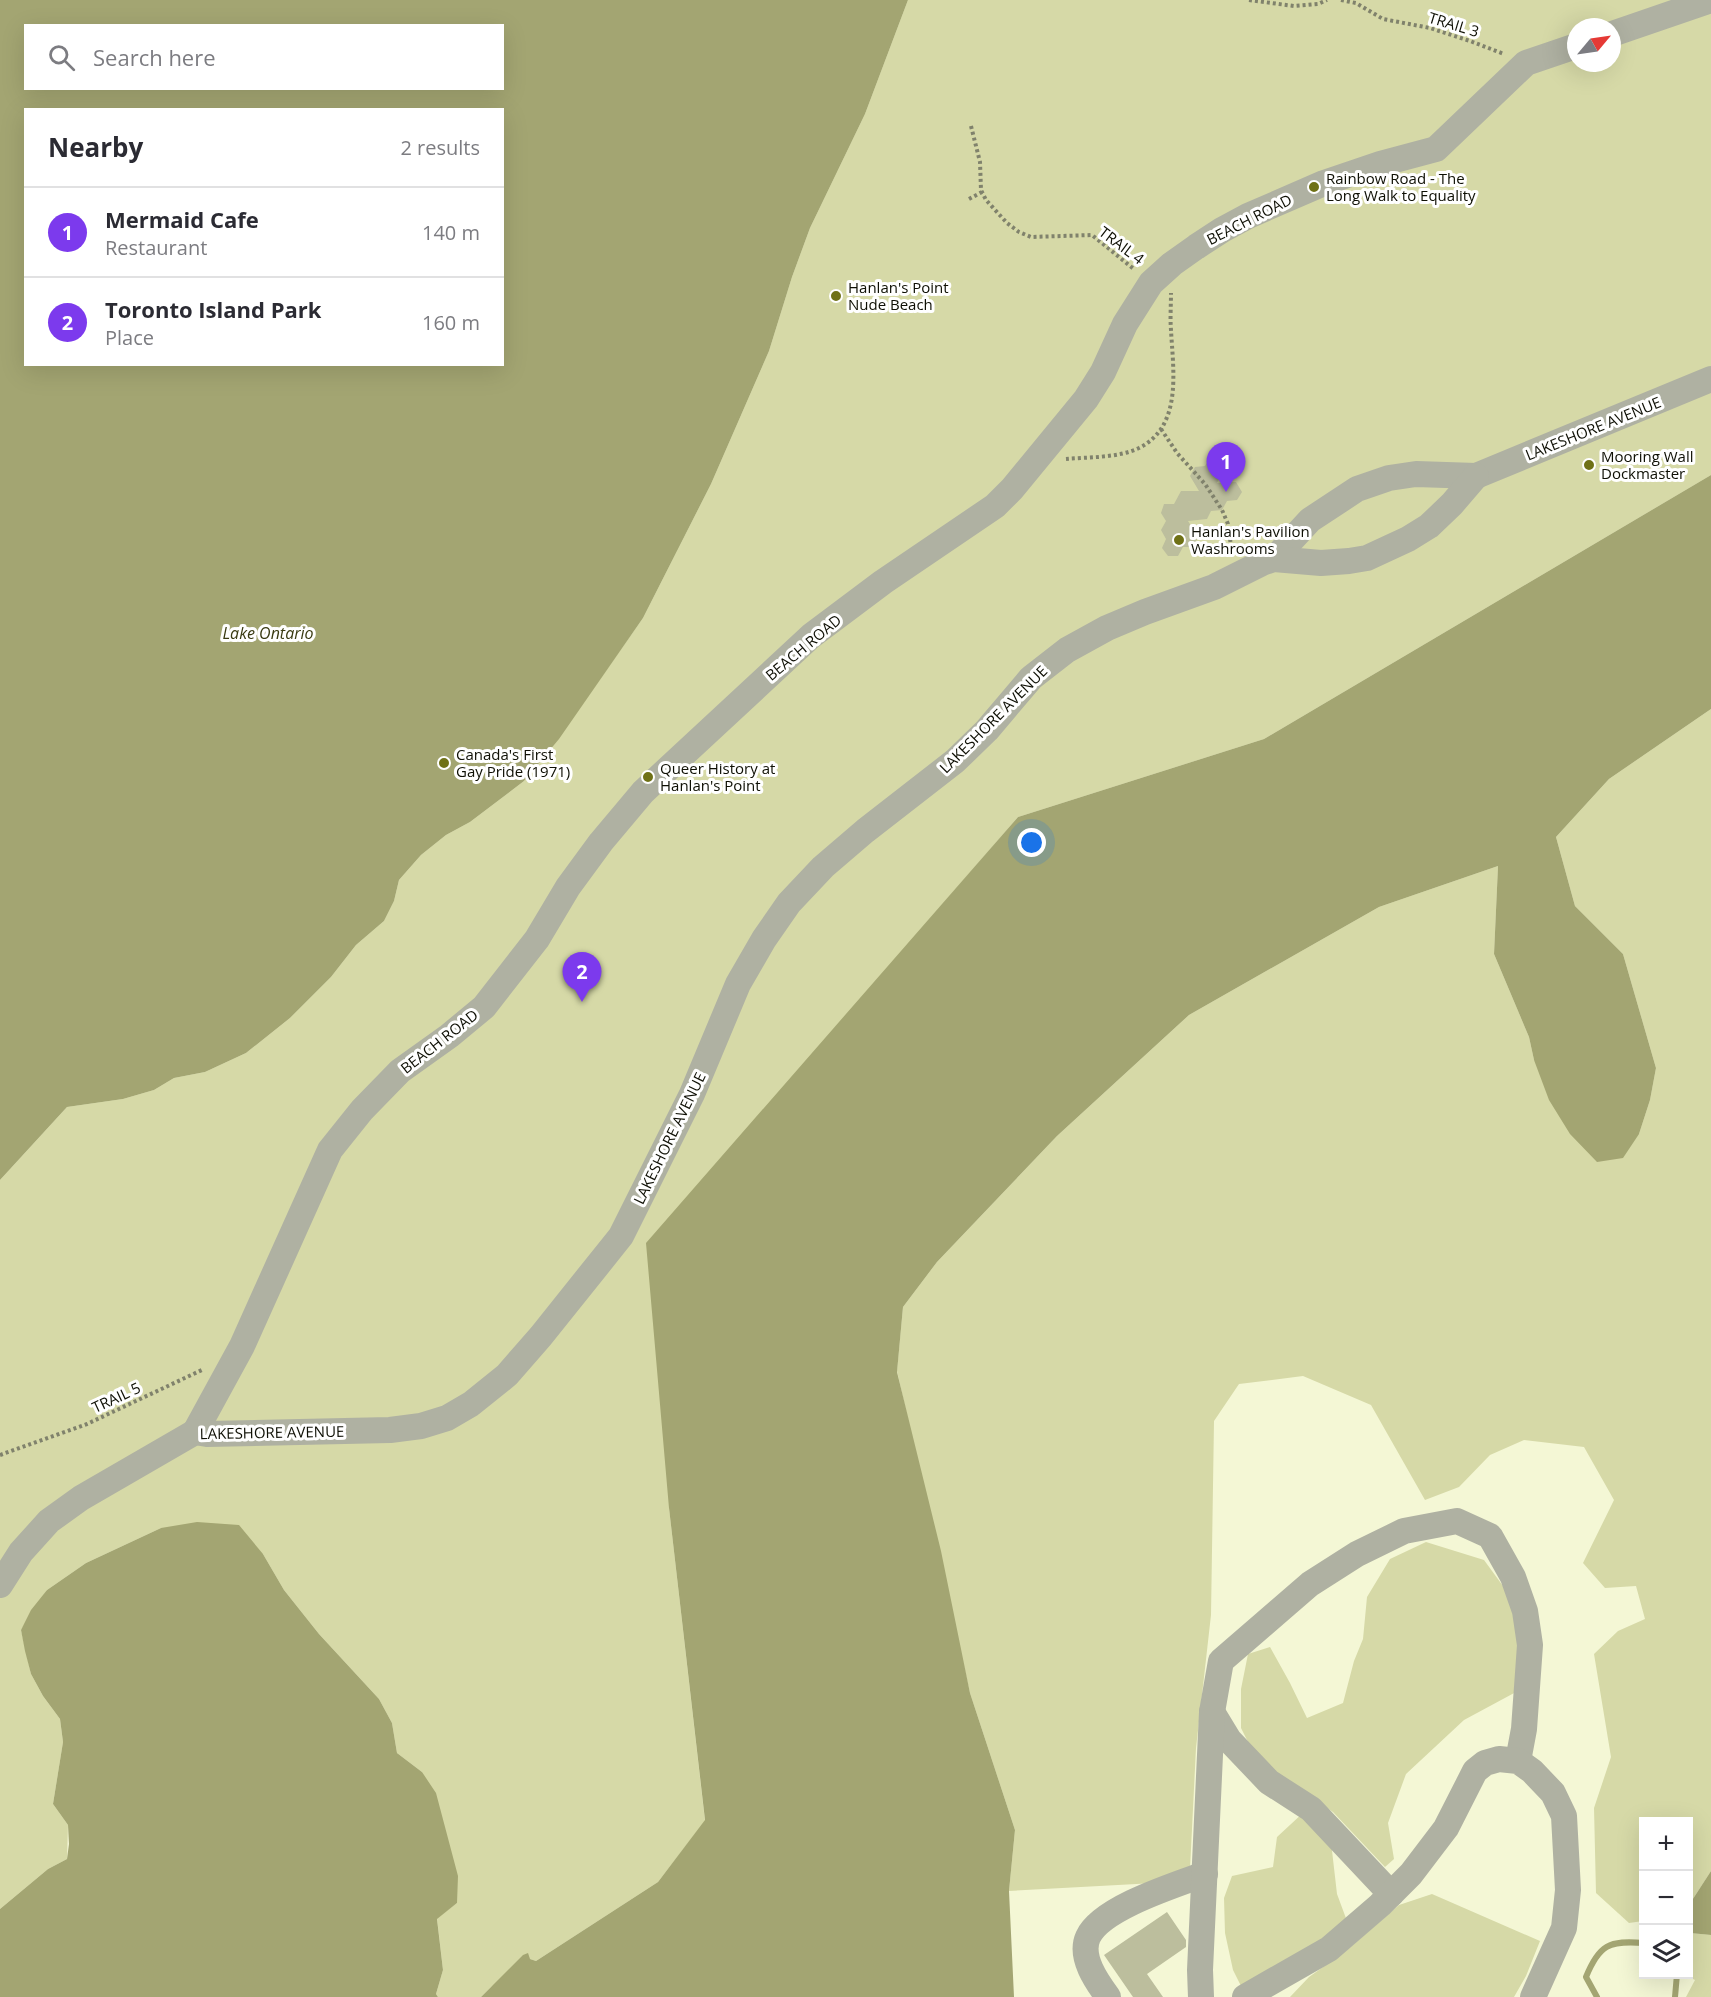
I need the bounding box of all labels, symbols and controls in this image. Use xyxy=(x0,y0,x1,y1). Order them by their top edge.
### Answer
street label: TRAIL 3 xyxy=(1426,7,1482,41)
north arrow xyxy=(1567,18,1621,72)
search box xyxy=(24,24,504,90)
icon: search xyxy=(45,41,78,74)
text: Search here xyxy=(93,42,216,72)
text: Nearby xyxy=(48,129,143,165)
text: 2 results xyxy=(400,134,480,161)
place label: Rainbow Road - The Long Walk to Equality xyxy=(1326,168,1476,205)
marker: Rainbow Road - The Long Walk to Equality xyxy=(1307,180,1321,194)
street label: BEACH ROAD xyxy=(1203,189,1295,249)
text: Mermaid Cafe xyxy=(105,204,259,234)
text: 1 xyxy=(62,219,73,246)
text: 140 m xyxy=(422,219,480,246)
street label: TRAIL 4 xyxy=(1095,222,1149,269)
text: Restaurant xyxy=(105,234,207,261)
place label: Hanlan's Point Nude Beach xyxy=(848,277,949,314)
marker: Hanlan's Point Nude Beach xyxy=(829,289,843,303)
text: Toronto Island Park xyxy=(105,294,321,324)
text: 2 xyxy=(62,309,73,336)
text: 160 m xyxy=(422,309,480,336)
text: Place xyxy=(105,324,154,351)
street label: LAKESHORE AVENUE xyxy=(1522,392,1664,464)
pin: 1 xyxy=(1206,442,1246,492)
place label: Mooring Wall Dockmaster xyxy=(1601,446,1693,483)
marker: Mooring Wall Dockmaster xyxy=(1582,458,1596,472)
place label: Hanlan's Pavilion Washrooms xyxy=(1191,521,1310,558)
marker: Hanlan's Pavilion Washrooms xyxy=(1172,533,1186,547)
street label: BEACH ROAD xyxy=(761,609,845,685)
water label: Lake Ontario xyxy=(222,622,314,644)
street label: LAKESHORE AVENUE xyxy=(935,661,1051,777)
place label: Canada's First Gay Pride (1971) xyxy=(456,744,570,781)
marker: Canada's First Gay Pride (1971) xyxy=(437,756,451,770)
place label: Queer History at Hanlan's Point xyxy=(660,758,775,795)
marker: Queer History at Hanlan's Point xyxy=(641,770,655,784)
your location xyxy=(1017,828,1046,857)
pin: 2 xyxy=(562,952,602,1002)
street label: BEACH ROAD xyxy=(396,1004,482,1078)
street label: LAKESHORE AVENUE xyxy=(628,1069,710,1207)
street label: TRAIL 5 xyxy=(88,1377,144,1417)
street label: LAKESHORE AVENUE xyxy=(200,1421,344,1443)
map controls xyxy=(1639,1817,1693,1979)
button: + xyxy=(1639,1817,1693,1871)
button: − xyxy=(1639,1871,1693,1925)
button: layers xyxy=(1639,1925,1693,1979)

